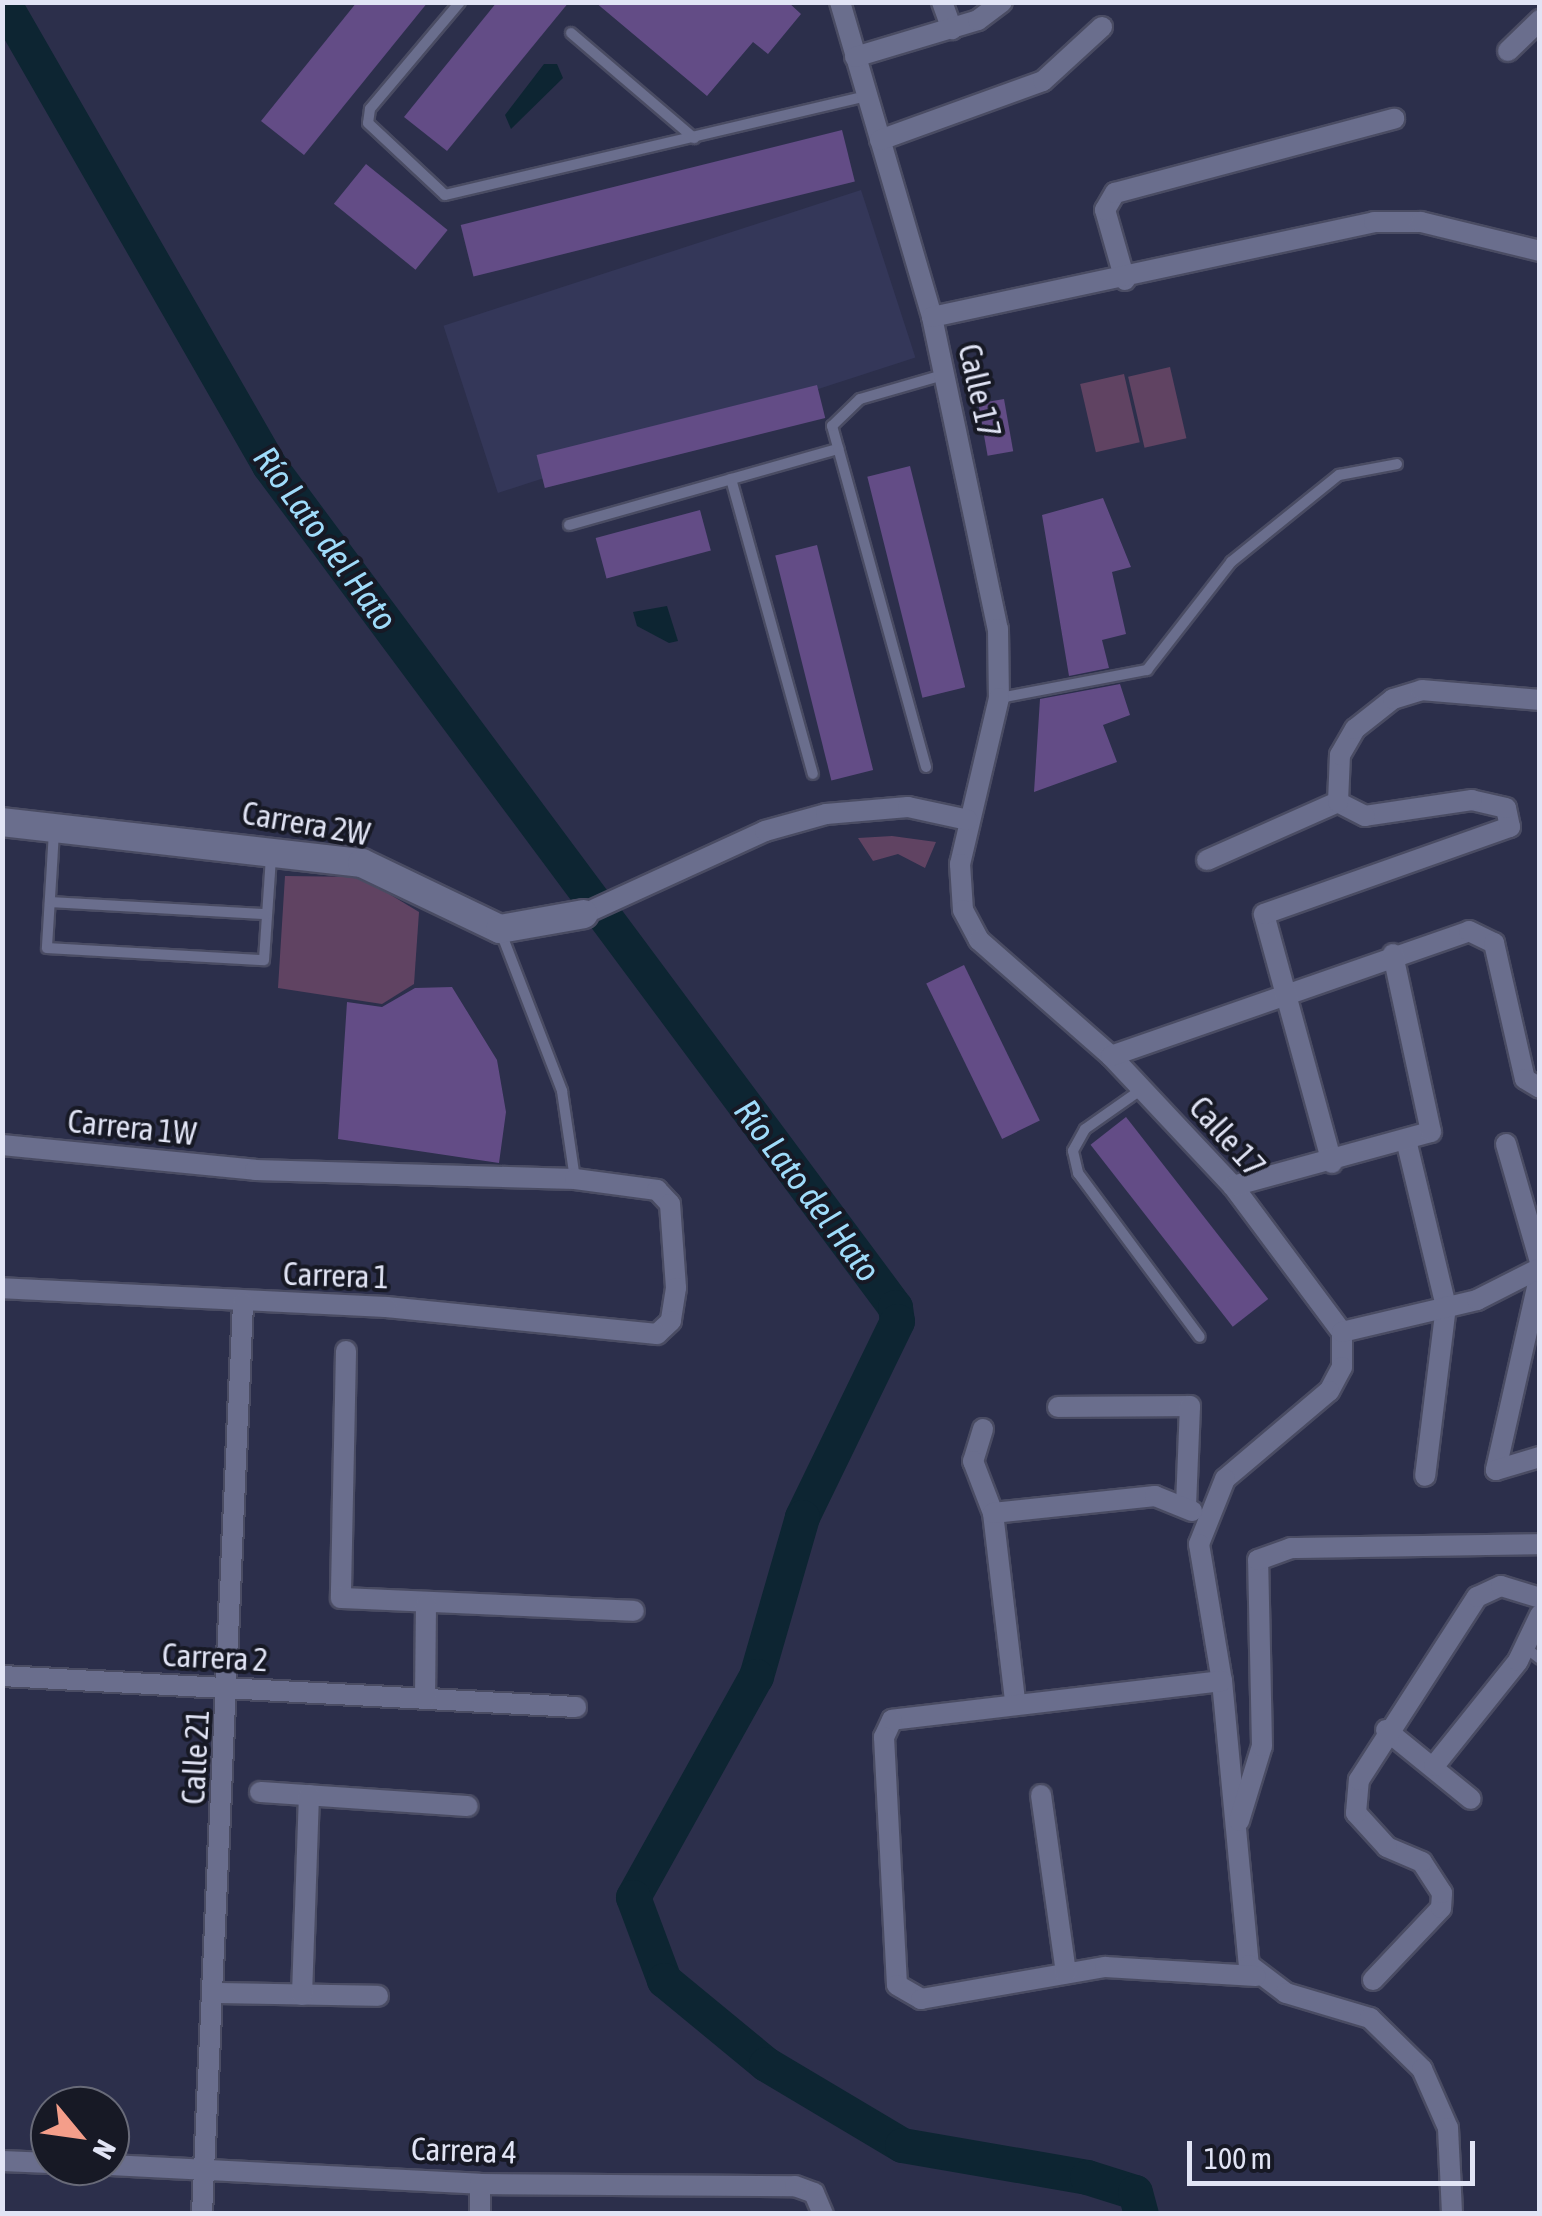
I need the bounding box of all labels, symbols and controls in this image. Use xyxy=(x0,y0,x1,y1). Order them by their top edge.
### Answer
street label: Calle 17 xyxy=(950,340,1008,442)
water label: Río Lato del Hato xyxy=(245,438,407,638)
street label: Carrera 2W xyxy=(239,794,373,854)
street label: Calle 17 xyxy=(1181,1089,1273,1185)
water label: Río Lato del Hato xyxy=(726,1091,890,1289)
street label: Carrera 1W xyxy=(66,1102,198,1154)
street label: Carrera 1 xyxy=(282,1255,390,1297)
street label: Carrera 2 xyxy=(161,1636,269,1680)
street label: Calle 21 xyxy=(174,1709,218,1805)
north arrow xyxy=(30,2086,130,2186)
scale bar xyxy=(1192,2121,1480,2183)
street label: Carrera 4 xyxy=(410,2130,518,2172)
text: N xyxy=(86,2135,122,2165)
text: 100 m xyxy=(1204,2141,1272,2175)

